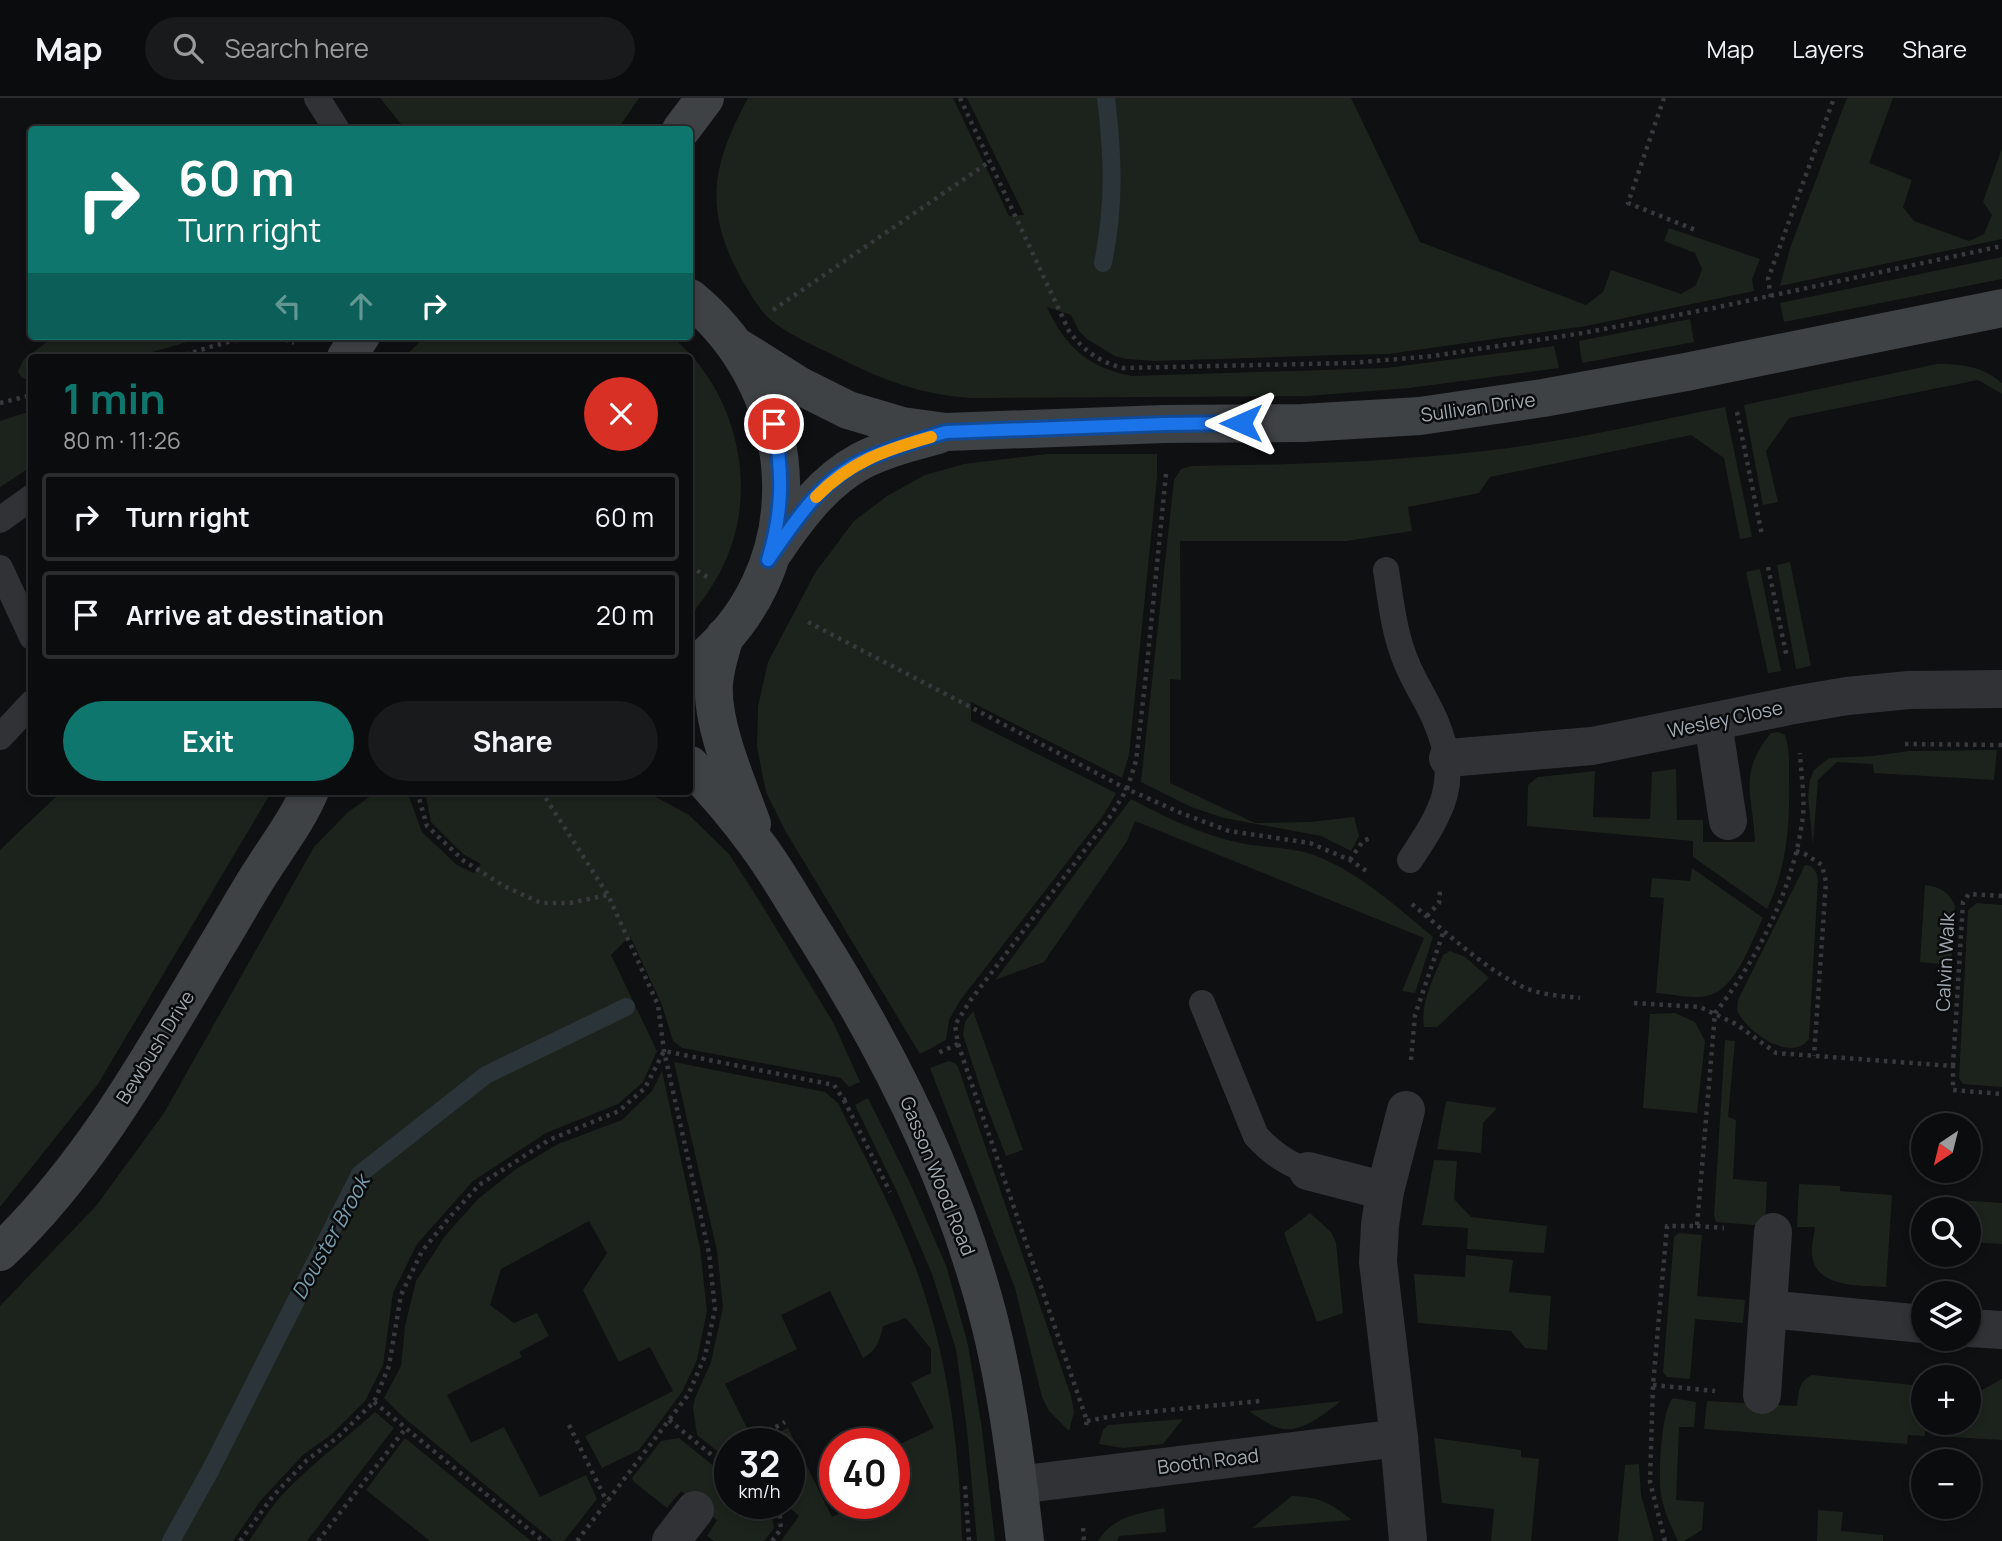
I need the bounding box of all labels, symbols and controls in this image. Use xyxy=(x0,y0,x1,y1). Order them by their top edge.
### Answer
search box xyxy=(145,17,635,80)
text: Map xyxy=(35,26,103,71)
icon: search xyxy=(169,29,207,67)
text: Search here xyxy=(225,30,369,66)
text: Map xyxy=(1707,32,1754,65)
text: Layers xyxy=(1792,32,1864,65)
text: Share xyxy=(1902,32,1967,65)
text: 60 m xyxy=(178,144,295,211)
icon: right xyxy=(63,154,154,245)
text: Turn right xyxy=(178,208,321,252)
icon: left xyxy=(269,287,307,325)
icon: ahead xyxy=(342,287,380,325)
icon: right xyxy=(415,287,453,325)
text: 1 min xyxy=(63,369,166,427)
button: close xyxy=(584,377,658,451)
position arrow xyxy=(1204,386,1278,460)
street label: Sullivan Drive xyxy=(1419,386,1537,428)
pin xyxy=(744,394,804,454)
icon: arrive xyxy=(755,405,793,443)
text: 80 m · 11:26 xyxy=(63,424,181,456)
icon: right xyxy=(67,498,105,536)
text: Turn right xyxy=(126,499,250,535)
text: 60 m xyxy=(595,499,654,535)
icon: arrive xyxy=(67,596,105,634)
text: Arrive at destination xyxy=(126,597,384,633)
text: 20 m xyxy=(596,597,654,633)
street label: Wesley Close xyxy=(1665,694,1785,744)
button: Exit xyxy=(63,701,354,781)
button: Share xyxy=(368,701,658,781)
street label: Calvin Walk xyxy=(1929,911,1961,1012)
street label: Bewbush Drive xyxy=(110,985,200,1109)
street label: Gasson Wood Road xyxy=(894,1093,982,1259)
north arrow xyxy=(1911,1113,1981,1183)
map controls xyxy=(1911,1113,1981,1519)
water label: Douster Brook xyxy=(284,1168,377,1304)
button: search xyxy=(1911,1197,1981,1267)
button: layers xyxy=(1911,1281,1981,1351)
button: + xyxy=(1911,1365,1981,1435)
speed limit sign: 40 xyxy=(819,1428,910,1519)
text: 32 xyxy=(739,1440,780,1488)
street label: Booth Road xyxy=(1156,1442,1260,1480)
button: − xyxy=(1911,1449,1981,1519)
text: km/h xyxy=(739,1479,780,1503)

